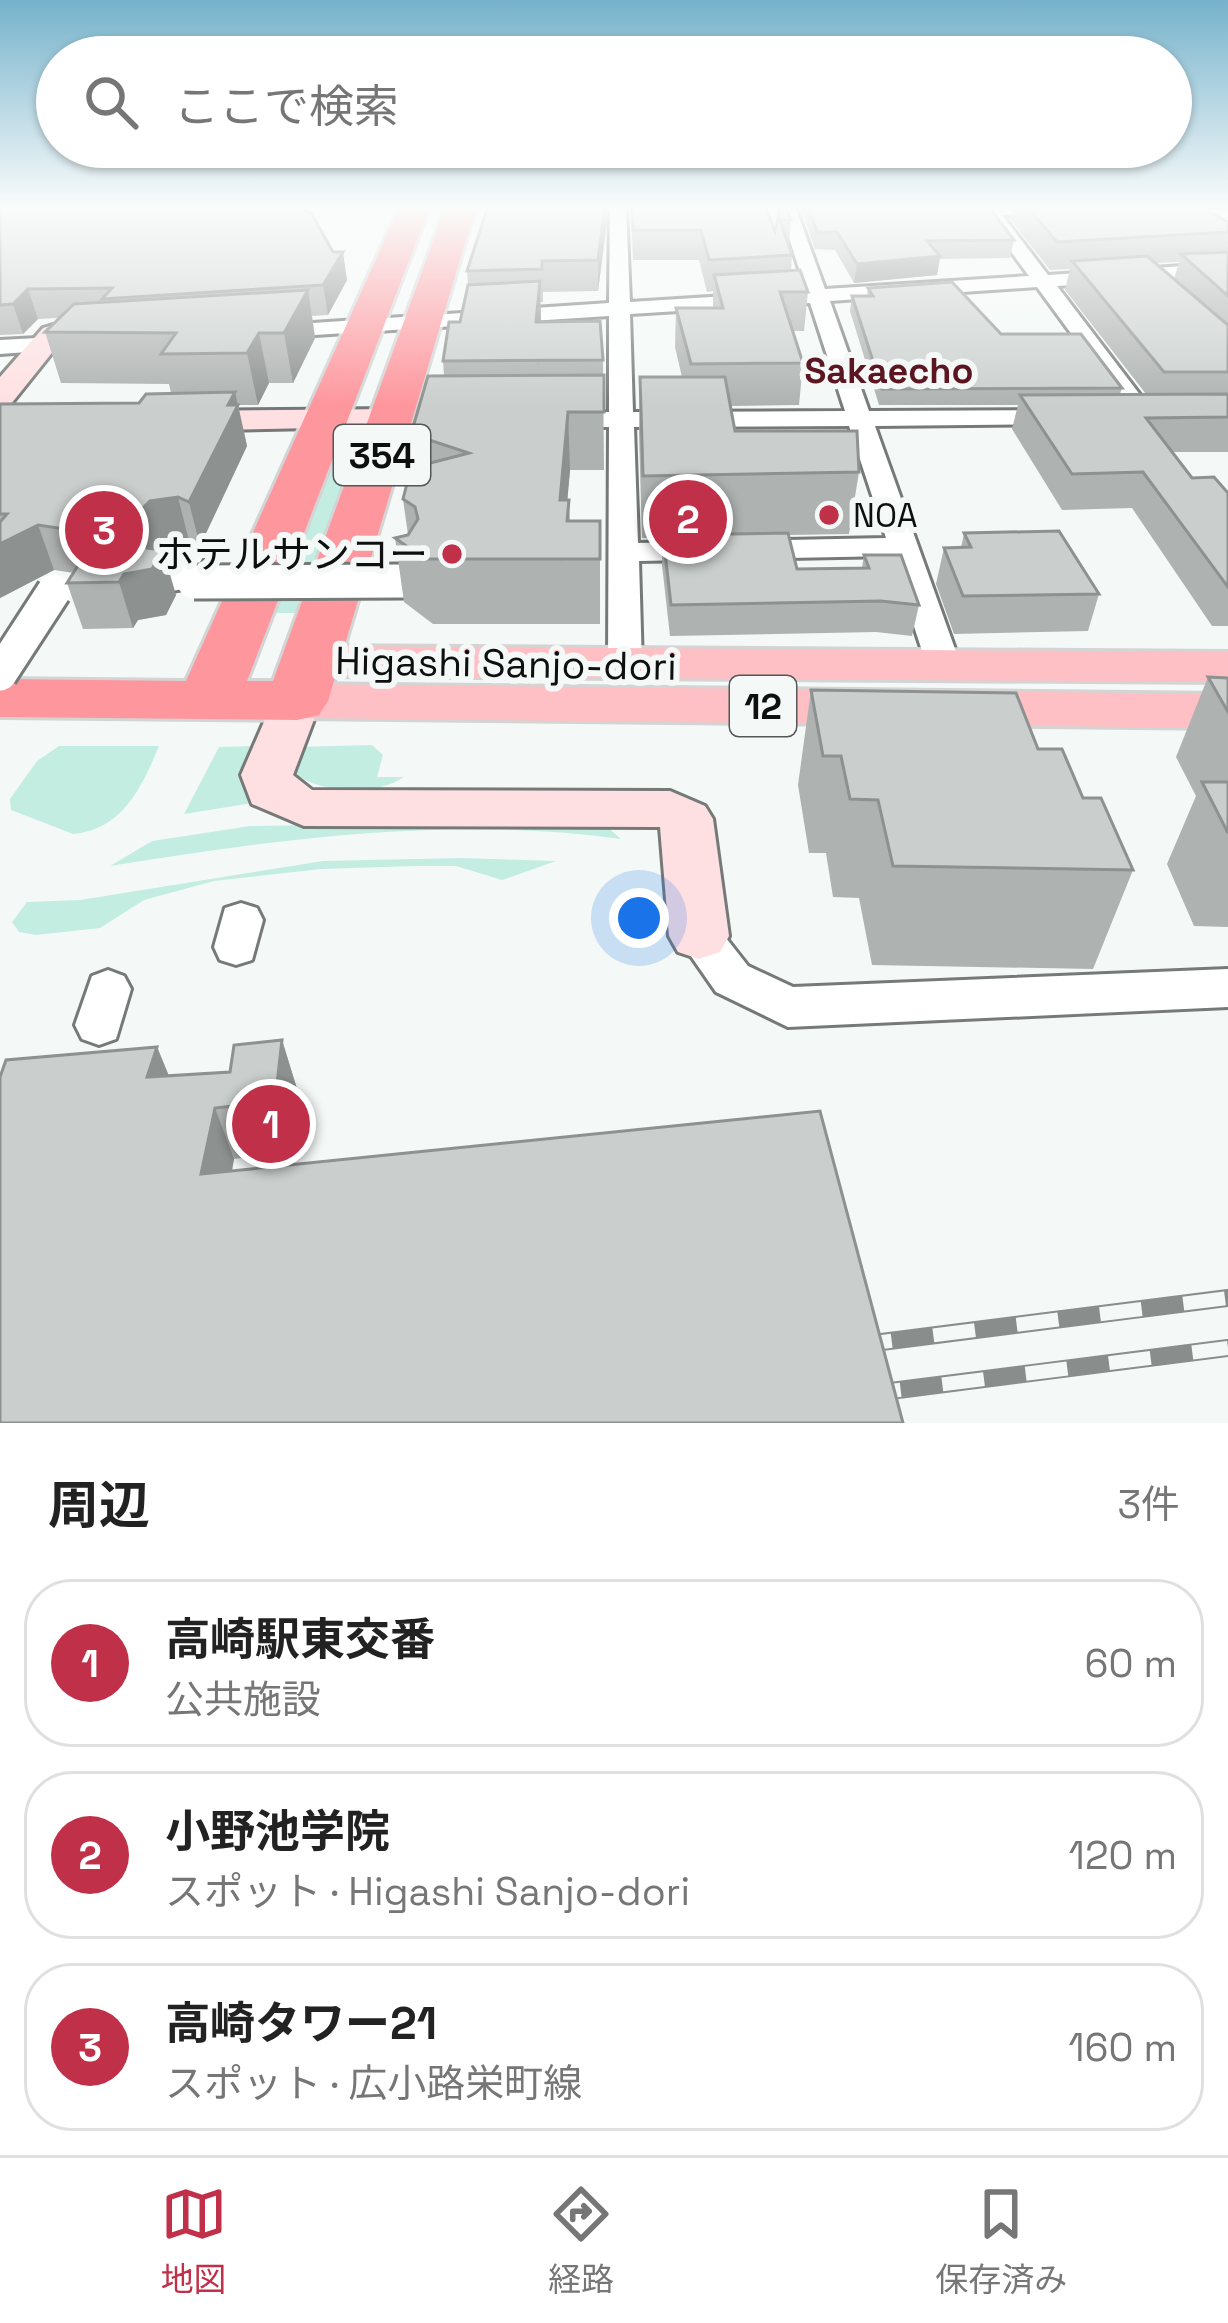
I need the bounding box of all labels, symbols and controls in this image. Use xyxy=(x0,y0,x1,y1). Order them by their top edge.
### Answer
search box xyxy=(36,36,1192,168)
icon: search xyxy=(78,69,144,135)
text: ここで検索 xyxy=(174,78,399,135)
district label: Sakaecho xyxy=(804,348,974,394)
road number: 354 xyxy=(334,425,430,485)
pin: 2 xyxy=(649,474,727,564)
pin: 3 xyxy=(65,485,143,575)
place label: NOA xyxy=(853,495,917,537)
marker: NOA xyxy=(816,502,842,528)
place label: ホテルサンコー xyxy=(155,530,428,579)
marker: ホテルサンコー xyxy=(439,541,465,567)
street label: Higashi Sanjo-dori xyxy=(335,636,677,691)
road number: 12 xyxy=(730,676,796,736)
your location xyxy=(609,888,669,948)
pin: 1 xyxy=(232,1079,310,1169)
text: 周辺 xyxy=(48,1473,150,1538)
text: 3件 xyxy=(1117,1480,1180,1529)
text: 高崎駅東交番 xyxy=(165,1611,435,1668)
text: 1 xyxy=(81,1639,99,1688)
text: 60 m xyxy=(1085,1639,1177,1688)
text: 公共施設 xyxy=(165,1675,321,1724)
text: 小野池学院 xyxy=(165,1803,390,1860)
text: 2 xyxy=(78,1831,102,1880)
text: 120 m xyxy=(1069,1831,1177,1880)
text: スポット · Higashi Sanjo-dori xyxy=(165,1867,690,1916)
text: 高崎タワー21 xyxy=(165,1995,437,2052)
text: 3 xyxy=(78,2023,102,2072)
text: 160 m xyxy=(1068,2023,1177,2072)
text: スポット · 広小路栄町線 xyxy=(165,2059,582,2108)
tab: 地図 xyxy=(161,2181,227,2301)
tab: 経路 xyxy=(548,2181,614,2301)
tab: 保存済み xyxy=(935,2181,1067,2301)

